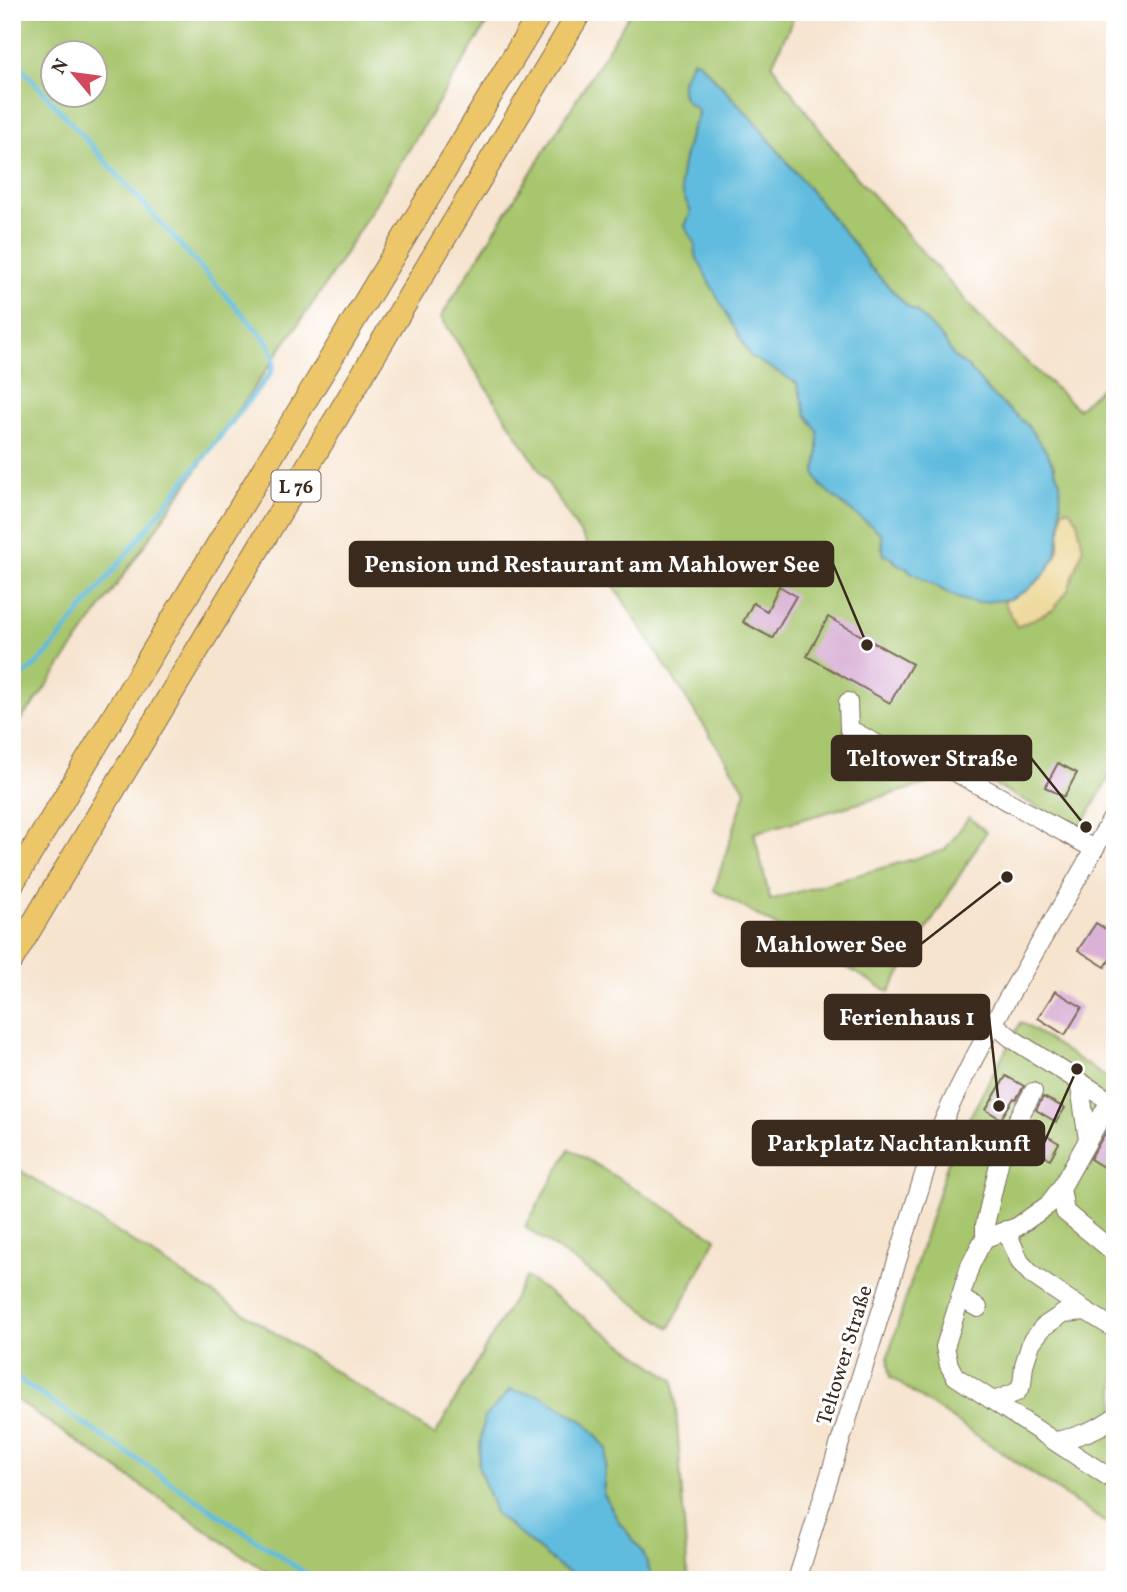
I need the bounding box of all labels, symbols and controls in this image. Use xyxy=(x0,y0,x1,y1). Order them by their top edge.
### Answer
north arrow xyxy=(38,38,108,108)
text: N xyxy=(46,54,76,79)
road number: L 76 xyxy=(272,471,320,502)
callout: Pension und Restaurant am Mahlower See xyxy=(350,542,833,586)
text: Pension und Restaurant am Mahlower See xyxy=(364,550,820,582)
callout: Teltower Straße xyxy=(832,736,1031,780)
text: Teltower Straße xyxy=(846,744,1018,776)
callout: Mahlower See xyxy=(742,922,921,966)
text: Mahlower See xyxy=(755,930,907,962)
callout: Ferienhaus 1 xyxy=(825,995,989,1039)
text: Ferienhaus 1 xyxy=(839,1003,975,1035)
callout: Parkplatz Nachtankunft xyxy=(753,1121,1044,1165)
text: Parkplatz Nachtankunft xyxy=(767,1129,1031,1161)
street label: Teltower Straße xyxy=(810,1282,880,1429)

